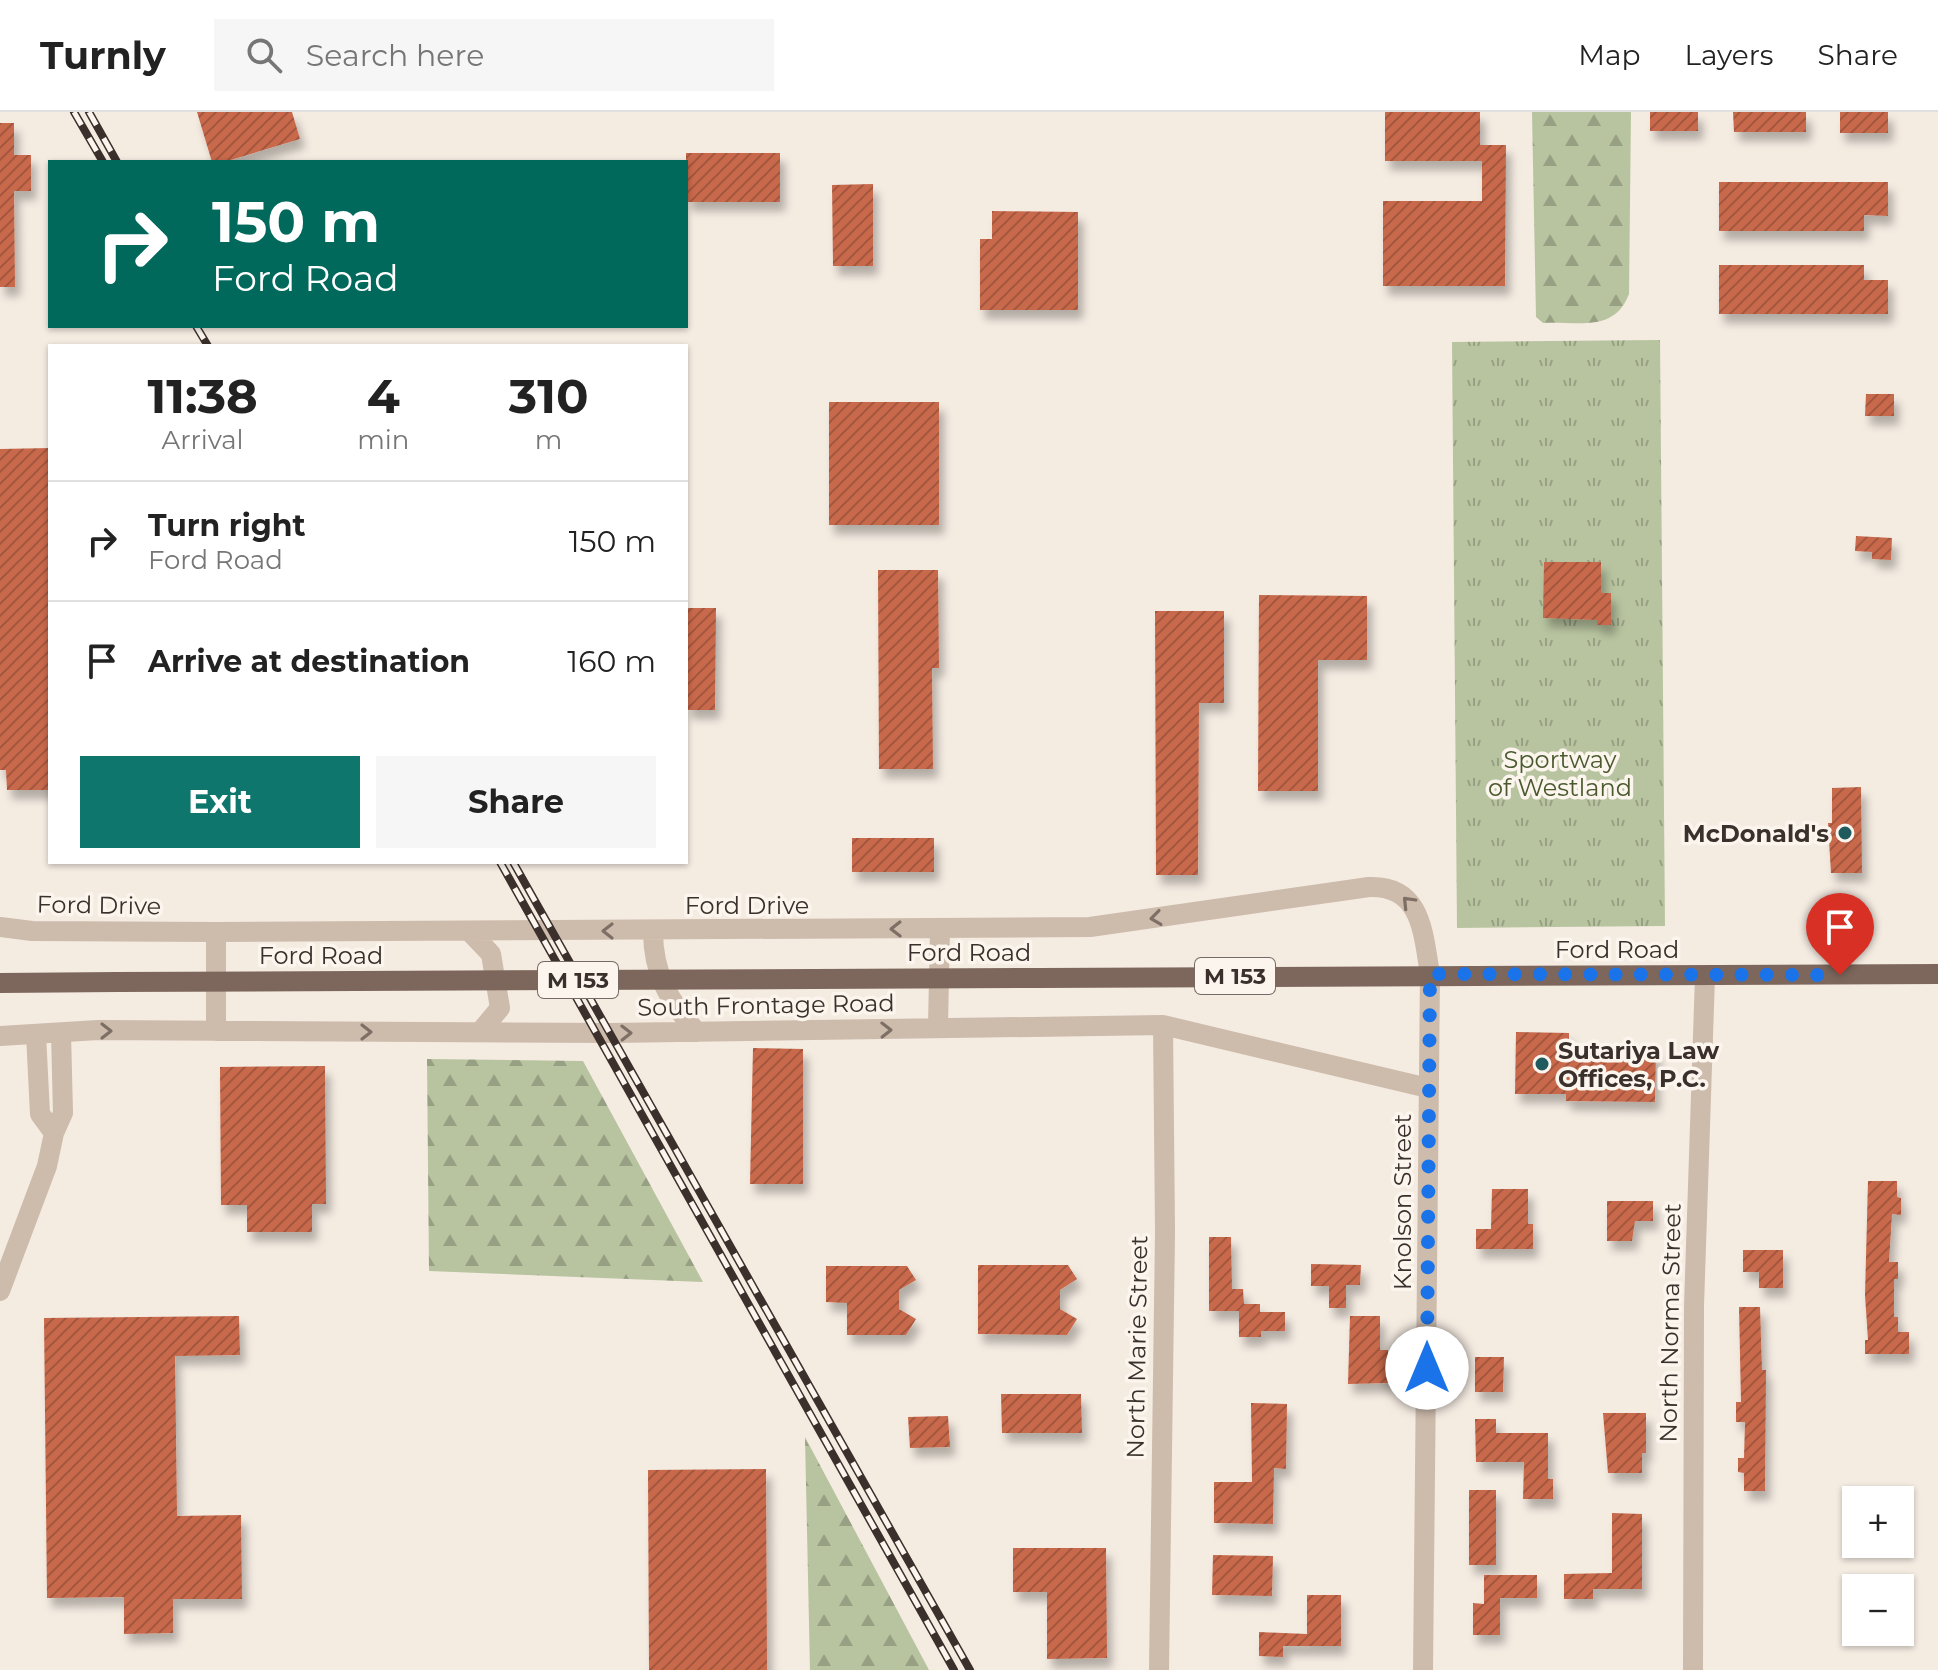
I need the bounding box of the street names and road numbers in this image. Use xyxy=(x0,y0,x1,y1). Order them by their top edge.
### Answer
street label: Ford Drive xyxy=(36,889,162,921)
street label: Ford Drive xyxy=(685,891,809,920)
street label: Ford Road xyxy=(1555,935,1679,964)
street label: Ford Road xyxy=(907,938,1031,967)
street label: Ford Road xyxy=(259,941,383,970)
road number: M 153 xyxy=(1195,958,1275,994)
road number: M 153 xyxy=(538,962,618,998)
street label: South Frontage Road xyxy=(637,988,895,1022)
street label: Knolson Street xyxy=(1388,1114,1417,1290)
street label: North Norma Street xyxy=(1653,1203,1687,1443)
street label: North Marie Street xyxy=(1121,1235,1153,1459)

